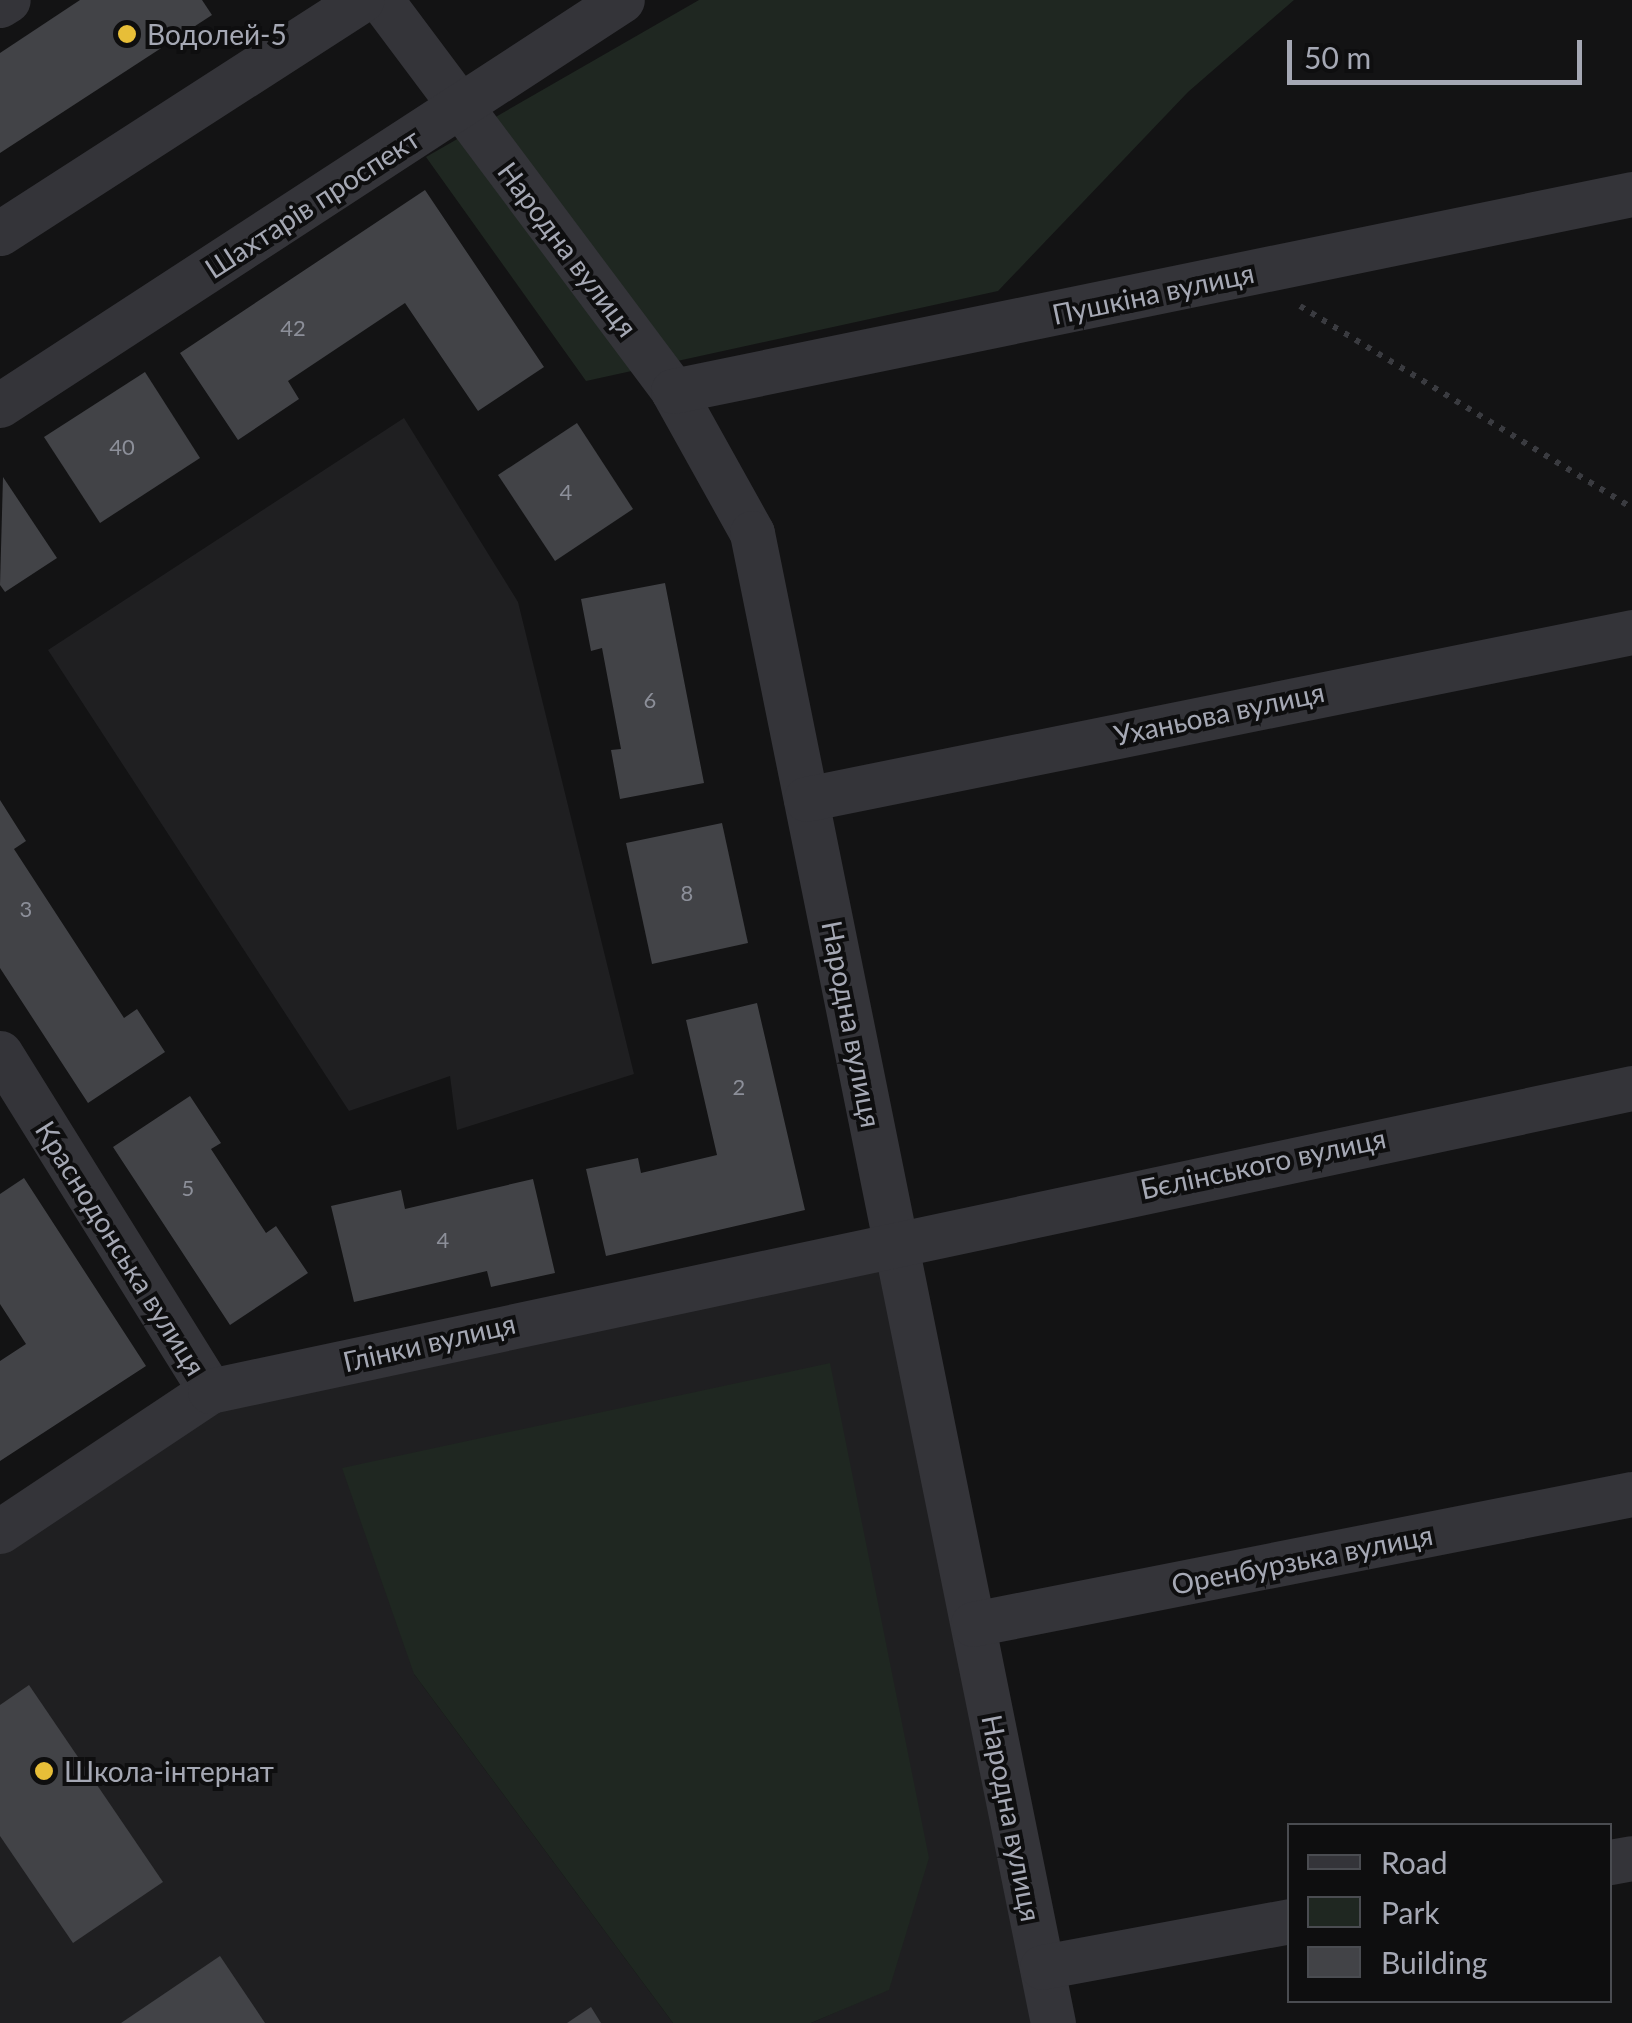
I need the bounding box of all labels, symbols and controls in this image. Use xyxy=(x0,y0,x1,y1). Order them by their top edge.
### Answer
place label: Водолей-5 xyxy=(147,17,287,51)
scale bar xyxy=(1292,20,1587,82)
marker: Водолей-5 xyxy=(116,23,138,45)
text: 50 m xyxy=(1304,39,1371,75)
street label: Шахтарів проспект xyxy=(198,121,426,285)
street label: Народна вулиця xyxy=(491,155,645,343)
street label: Пушкіна вулиця xyxy=(1049,255,1257,331)
house number: 42 xyxy=(280,315,306,341)
house number: 40 xyxy=(109,434,135,460)
house number: 4 xyxy=(560,479,572,505)
street label: Уханьова вулиця xyxy=(1111,674,1327,752)
house number: 6 xyxy=(644,687,656,713)
house number: 8 xyxy=(681,880,693,906)
house number: 3 xyxy=(20,896,32,922)
street label: Народна вулиця xyxy=(815,918,889,1130)
house number: 2 xyxy=(733,1074,745,1100)
street label: Краснодонська вулиця xyxy=(29,1115,213,1381)
street label: Бєлінського вулиця xyxy=(1137,1121,1389,1205)
house number: 5 xyxy=(182,1175,194,1201)
house number: 4 xyxy=(437,1227,449,1253)
street label: Глінки вулиця xyxy=(339,1306,519,1378)
street label: Оренбурзька вулиця xyxy=(1168,1517,1436,1601)
street label: Народна вулиця xyxy=(975,1712,1049,1924)
place label: Школа-інтернат xyxy=(64,1754,274,1788)
marker: Школа-інтернат xyxy=(33,1760,55,1782)
legend xyxy=(1287,1823,1612,2003)
text: Road xyxy=(1381,1844,1448,1880)
text: Park xyxy=(1381,1894,1440,1930)
text: Building xyxy=(1381,1944,1487,1980)

